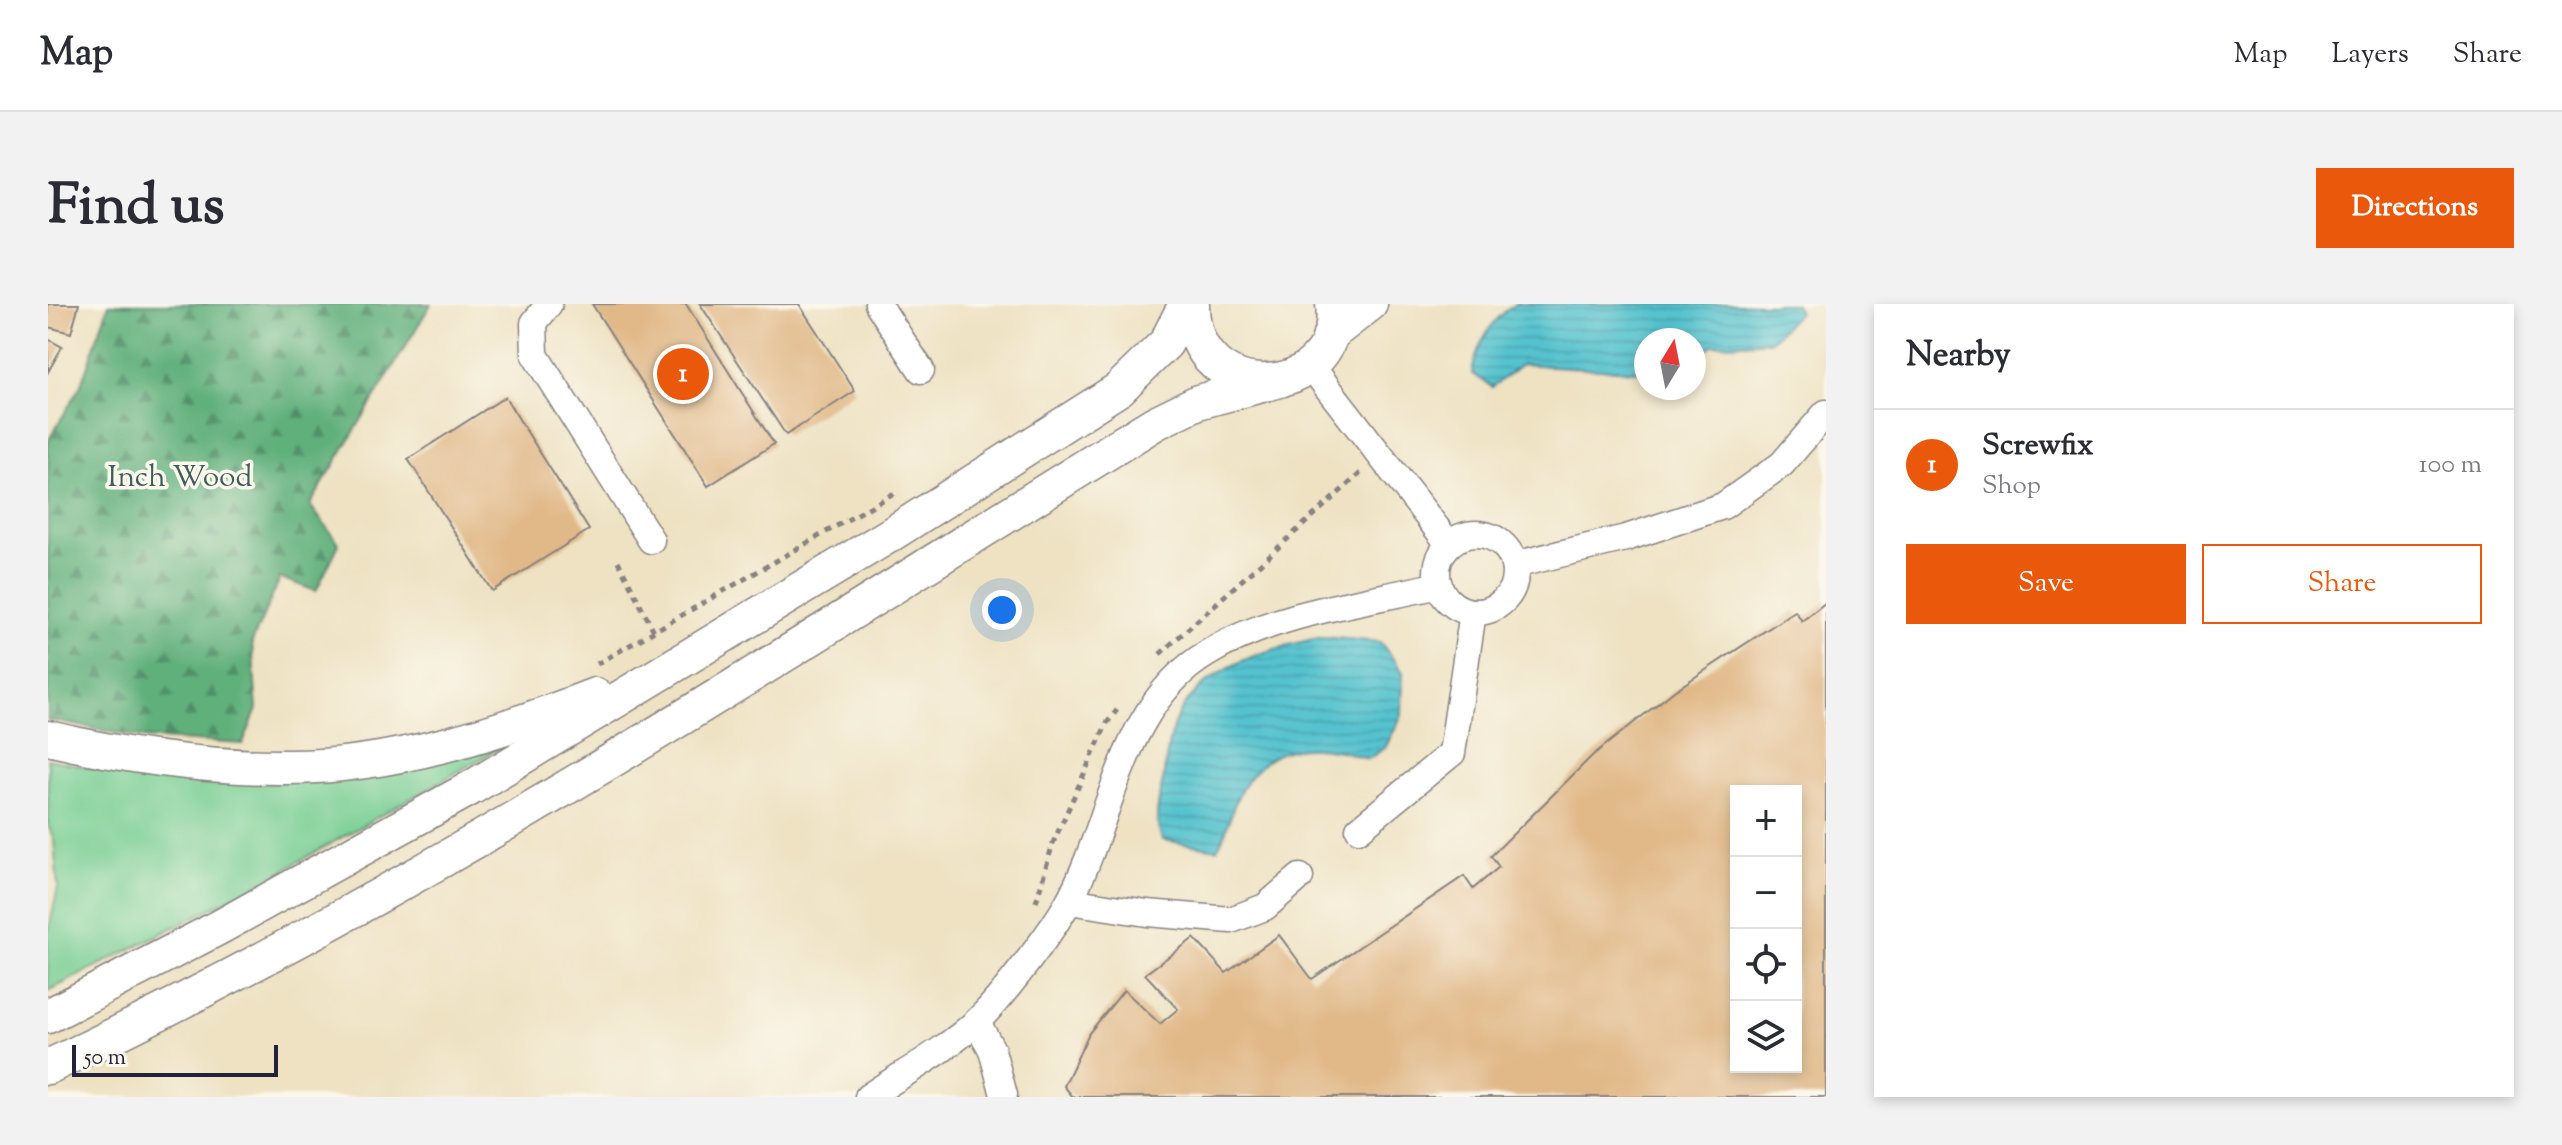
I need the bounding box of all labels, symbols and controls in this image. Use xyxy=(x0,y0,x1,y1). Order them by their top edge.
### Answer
text: Map xyxy=(40,28,113,82)
text: Map xyxy=(2234,35,2287,75)
text: Layers xyxy=(2331,35,2409,75)
text: Share xyxy=(2453,35,2522,75)
text: Find us xyxy=(48,168,224,249)
button: Directions xyxy=(2316,168,2514,248)
north arrow xyxy=(1634,328,1706,400)
text: Nearby xyxy=(1906,332,2011,381)
pin: 1 xyxy=(657,344,709,404)
text: Screwfix xyxy=(1982,425,2093,468)
text: 1 xyxy=(1928,447,1936,484)
text: 100 m xyxy=(2419,447,2482,484)
park label: Inch Wood xyxy=(108,457,252,500)
text: Shop xyxy=(1982,468,2041,505)
button: Save xyxy=(1906,544,2186,624)
button: Share xyxy=(2202,544,2482,624)
your location xyxy=(982,590,1022,630)
map controls xyxy=(1730,785,1802,1073)
button: + xyxy=(1730,785,1802,857)
button: − xyxy=(1730,857,1802,929)
button: locate xyxy=(1730,929,1802,1001)
button: layers xyxy=(1730,1001,1802,1073)
scale bar xyxy=(72,1041,278,1077)
text: 50 m xyxy=(84,1043,126,1075)

